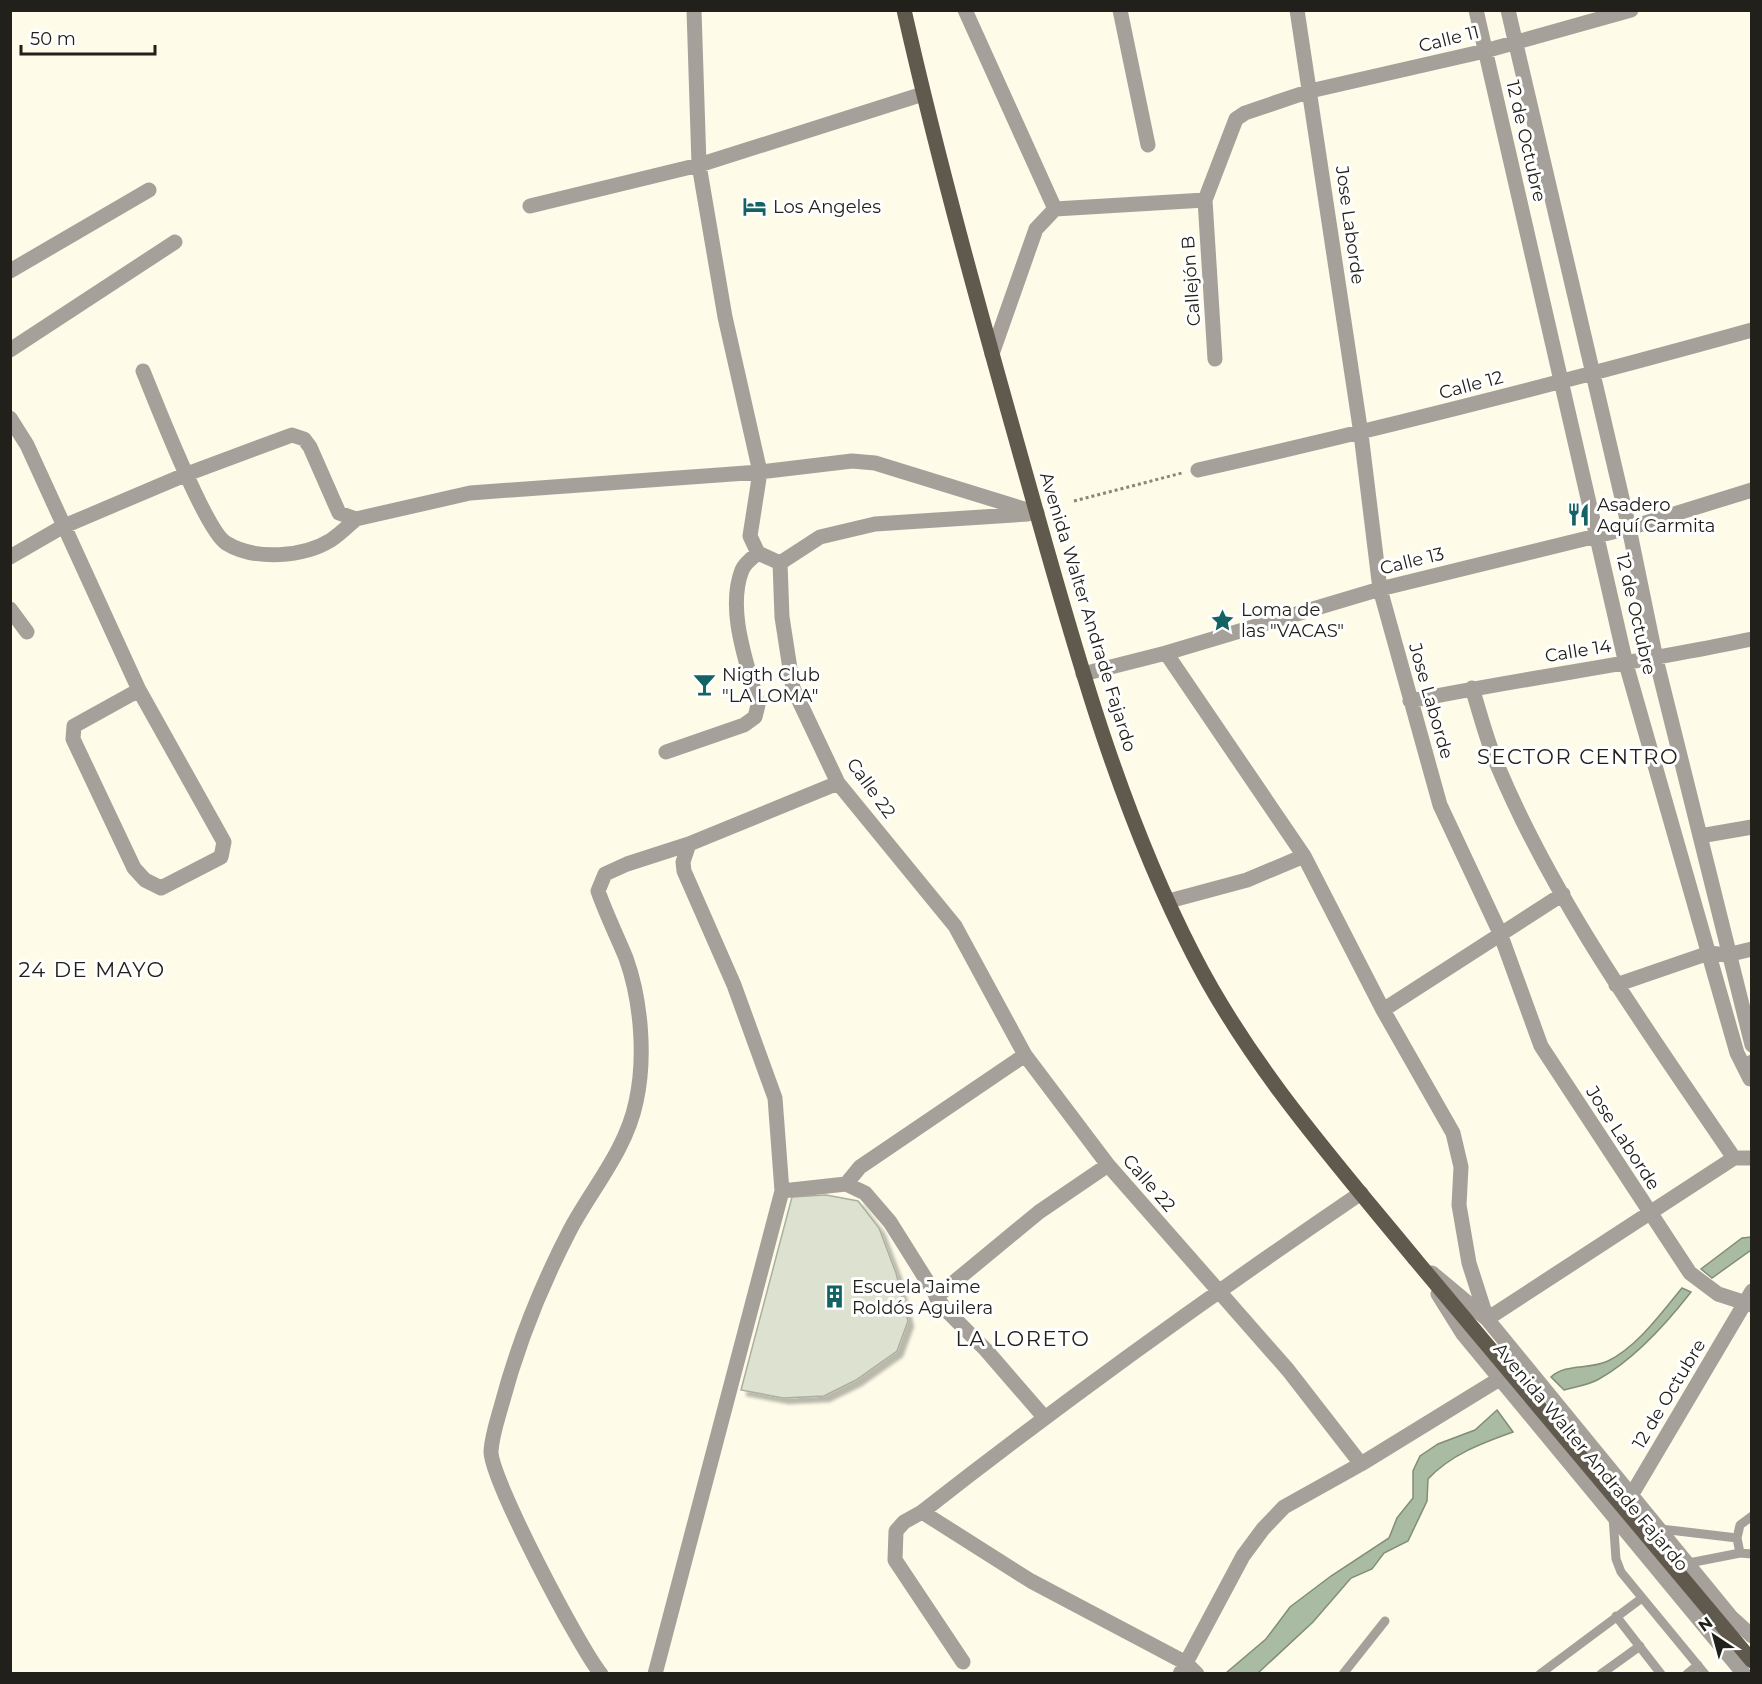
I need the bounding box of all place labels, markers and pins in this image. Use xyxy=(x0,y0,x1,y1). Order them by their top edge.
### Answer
hotel icon: Los Angeles xyxy=(742,194,768,220)
place label: Los Angeles xyxy=(773,196,881,218)
place label: Asadero Aquí Carmita xyxy=(1597,494,1715,537)
restaurant icon: Asadero Aquí Carmita xyxy=(1566,502,1592,528)
place label: Loma de las "VACAS" xyxy=(1241,599,1344,642)
place icon: Loma de las "VACAS" xyxy=(1210,607,1236,633)
place label: Nigth Club "LA LOMA" xyxy=(722,664,820,707)
bar icon: Nigth Club "LA LOMA" xyxy=(691,672,717,698)
place label: Escuela Jaime Roldós Aguilera xyxy=(852,1276,993,1319)
building icon: Escuela Jaime Roldós Aguilera xyxy=(821,1284,847,1310)

